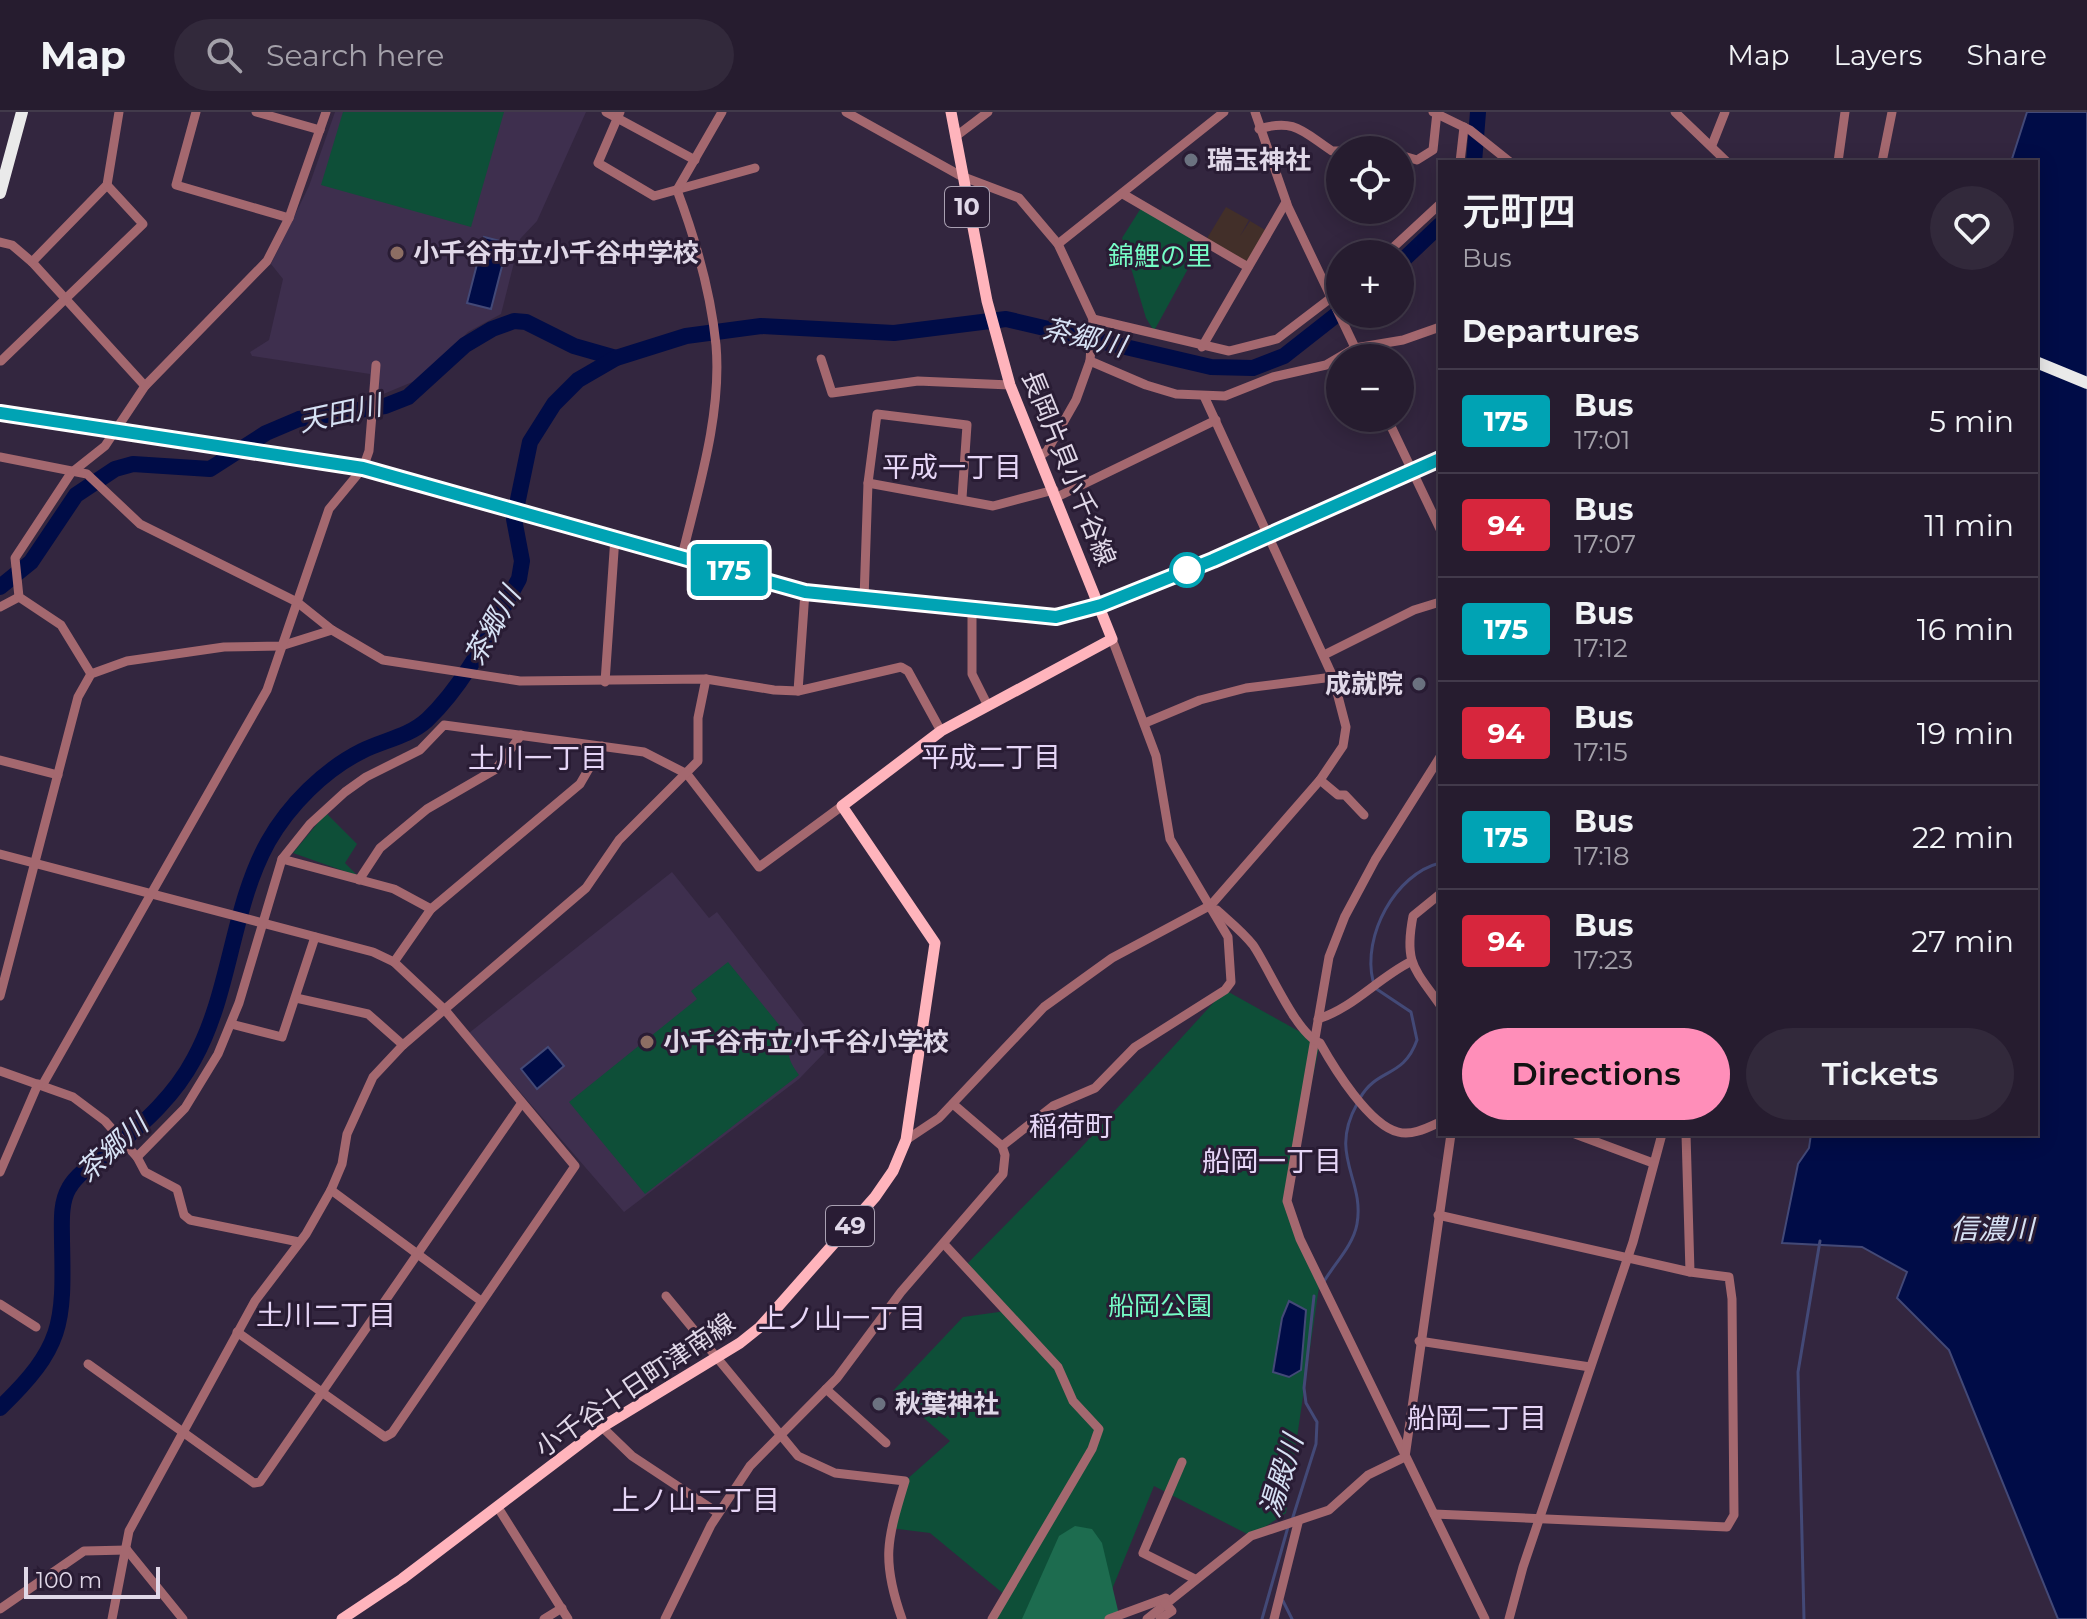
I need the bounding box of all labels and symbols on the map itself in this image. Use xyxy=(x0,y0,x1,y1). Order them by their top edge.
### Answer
place label: 瑞玉神社 xyxy=(1207,144,1311,176)
marker: 瑞玉神社 xyxy=(1182,151,1200,169)
road number: 10 xyxy=(945,187,989,227)
place label: 小千谷市立小千谷中学校 xyxy=(413,237,699,269)
park label: 錦鯉の里 xyxy=(1108,240,1212,272)
marker: 小千谷市立小千谷中学校 xyxy=(388,244,406,262)
water label: 茶郷川 xyxy=(1039,311,1132,364)
street label: 長岡片貝小千谷線 xyxy=(1015,366,1123,570)
water label: 天田川 xyxy=(295,387,388,438)
district label: 平成一丁目 xyxy=(882,450,1022,484)
line badge: 175 xyxy=(683,544,775,596)
unlabelled marker xyxy=(1170,553,1204,587)
water label: 茶郷川 xyxy=(457,578,529,671)
place label: 成就院 xyxy=(1325,668,1403,700)
marker: 成就院 xyxy=(1410,675,1428,693)
district label: 平成二丁目 xyxy=(921,740,1061,774)
district label: 土川一丁目 xyxy=(468,741,608,775)
place label: 小千谷市立小千谷小学校 xyxy=(663,1026,949,1058)
marker: 小千谷市立小千谷小学校 xyxy=(638,1033,656,1051)
water label: 茶郷川 xyxy=(69,1105,157,1189)
district label: 稲荷町 xyxy=(1029,1109,1113,1143)
district label: 船岡一丁目 xyxy=(1202,1144,1342,1178)
road number: 49 xyxy=(826,1206,874,1246)
water label: 信濃川 xyxy=(1950,1212,2037,1246)
park label: 船岡公園 xyxy=(1108,1290,1212,1322)
district label: 土川二丁目 xyxy=(256,1298,396,1332)
district label: 上ノ山一丁目 xyxy=(758,1301,926,1335)
street label: 小千谷十日町津南線 xyxy=(529,1306,741,1464)
place label: 秋葉神社 xyxy=(895,1388,999,1420)
marker: 秋葉神社 xyxy=(870,1395,888,1413)
district label: 船岡二丁目 xyxy=(1407,1401,1547,1435)
water label: 湯殿川 xyxy=(1252,1428,1310,1521)
district label: 上ノ山二丁目 xyxy=(612,1483,780,1517)
scale bar xyxy=(24,1563,160,1599)

